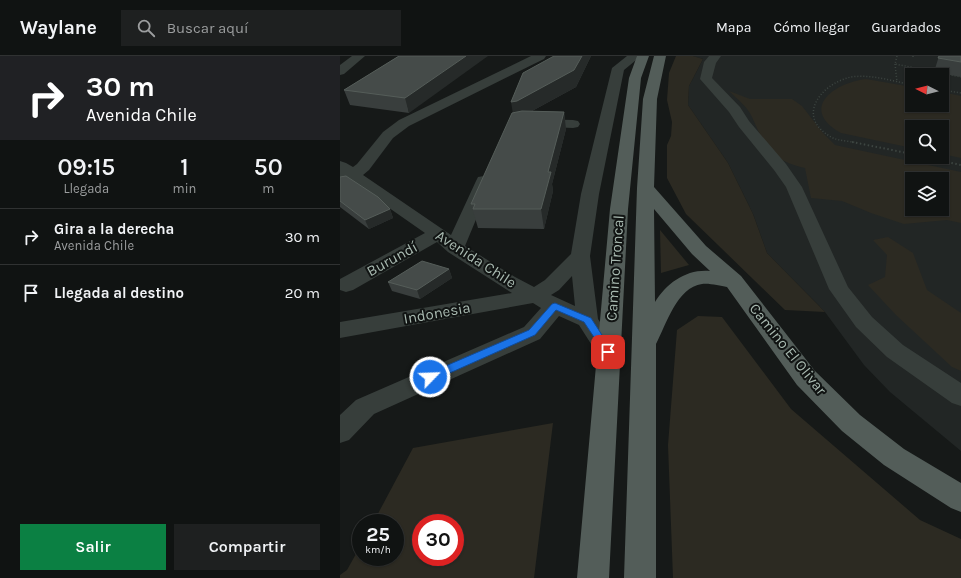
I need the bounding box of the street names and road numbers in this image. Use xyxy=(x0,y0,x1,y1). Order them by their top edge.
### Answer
street label: Camino Troncal xyxy=(602,214,628,322)
street label: Avenida Chile xyxy=(432,226,520,292)
street label: Burundí xyxy=(363,237,421,280)
street label: Indonesia xyxy=(402,298,472,328)
street label: Camino El Olivar xyxy=(746,300,831,399)

